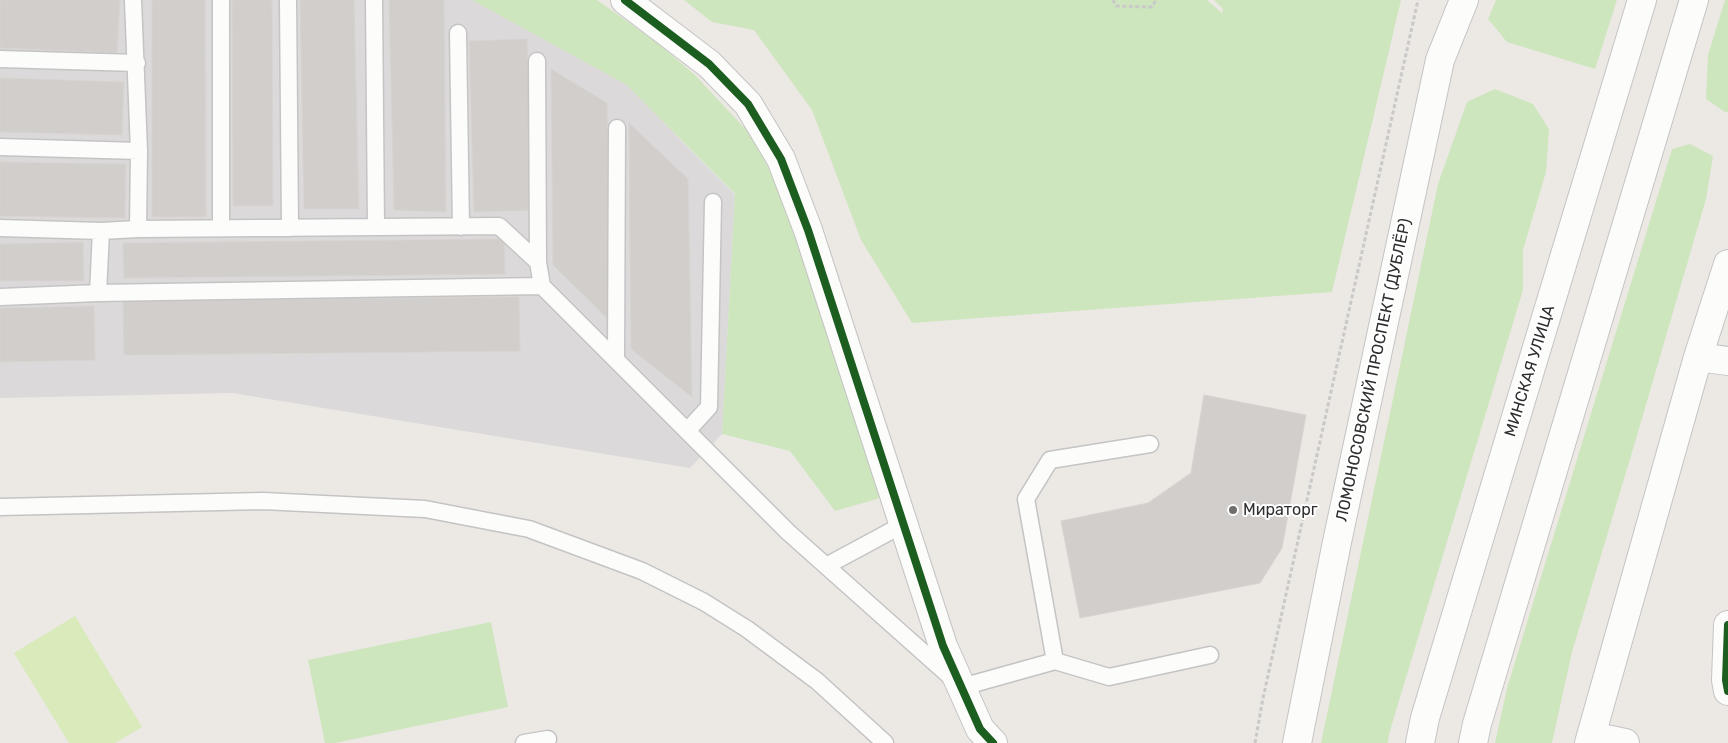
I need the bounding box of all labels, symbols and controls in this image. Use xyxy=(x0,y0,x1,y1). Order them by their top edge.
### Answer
street label: ЛОМОНОСОВСКИЙ ПРОСПЕКТ (ДУБЛЁР) xyxy=(1332,217,1416,523)
street label: МИНСКАЯ УЛИЦА xyxy=(1501,303,1559,439)
place label: Мираторг xyxy=(1243,500,1318,520)
marker: Мираторг xyxy=(1227,504,1239,516)

